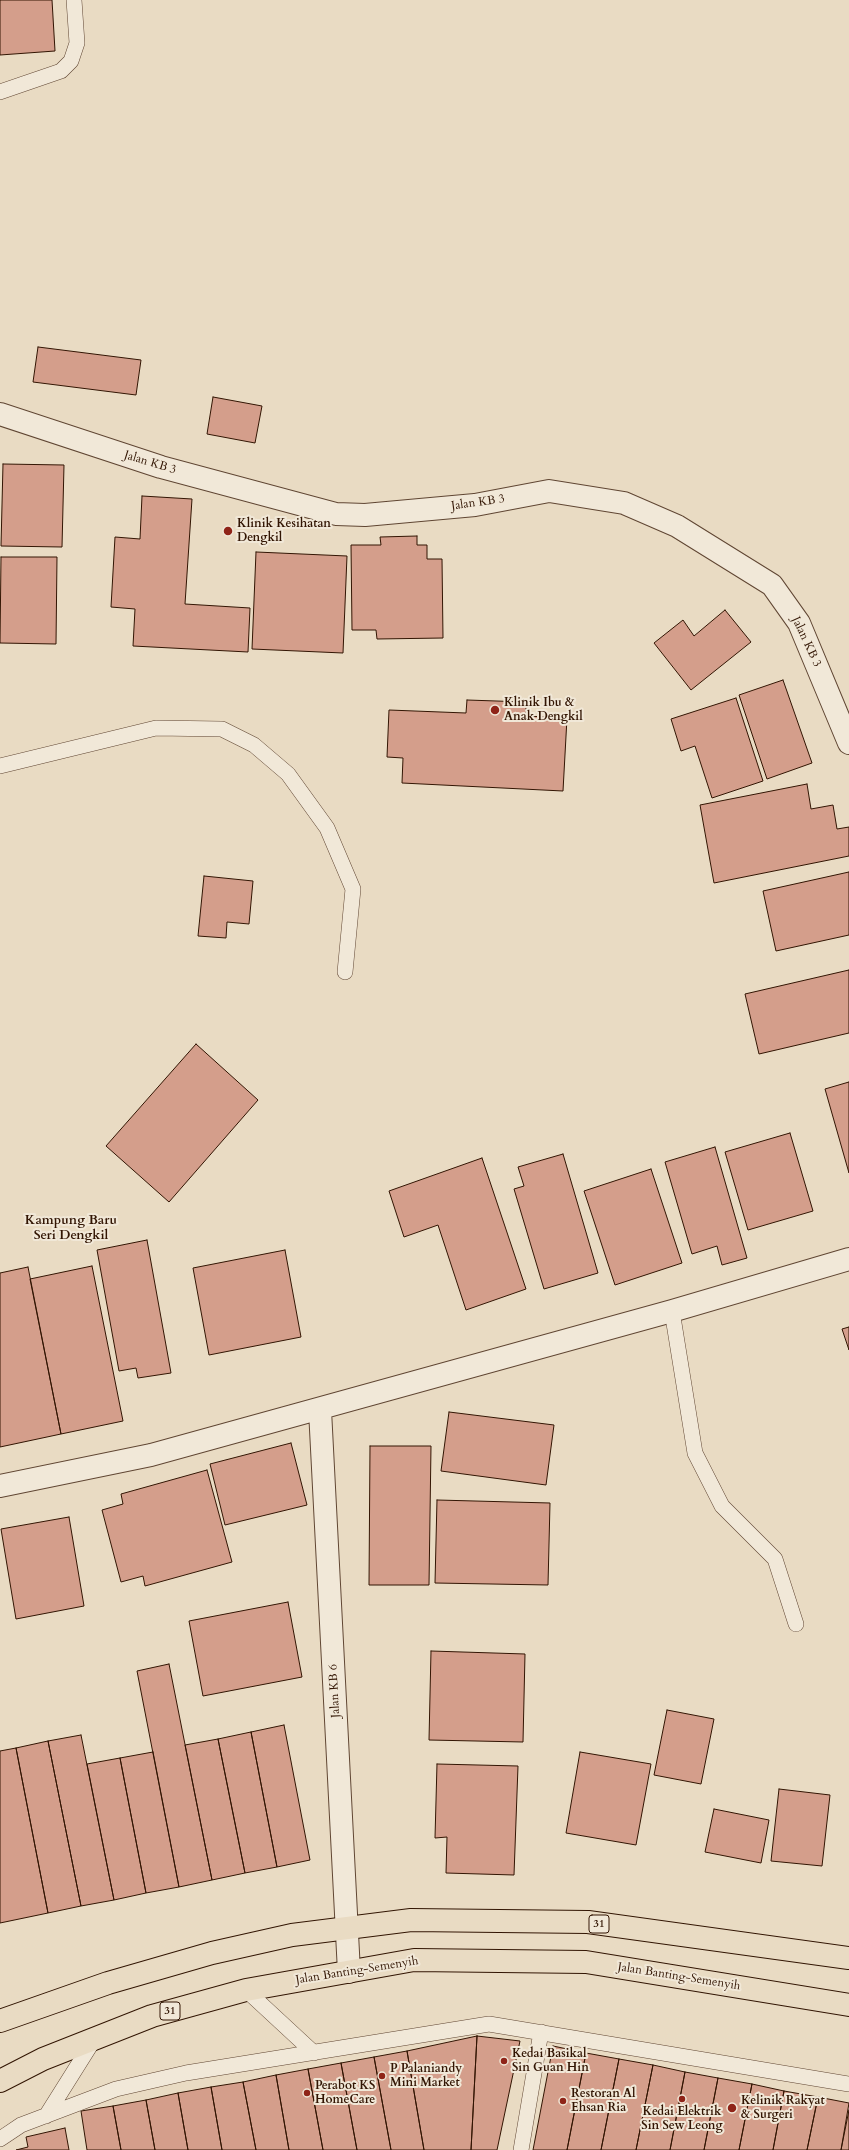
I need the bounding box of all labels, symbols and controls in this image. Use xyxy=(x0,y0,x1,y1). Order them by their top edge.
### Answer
street label: Jalan KB 3 xyxy=(122,448,178,478)
street label: Jalan KB 3 xyxy=(450,492,506,514)
place label: Klinik Kesihatan Dengkil xyxy=(237,517,331,545)
marker: Klinik Kesihatan Dengkil xyxy=(222,525,234,537)
street label: Jalan KB 3 xyxy=(788,614,824,670)
place label: Klinik Ibu & Anak Dengkil xyxy=(504,696,583,724)
marker: Klinik Ibu & Anak Dengkil xyxy=(489,704,501,716)
district label: Kampung Baru Seri Dengkil xyxy=(25,1213,117,1244)
street label: Jalan KB 6 xyxy=(326,1664,344,1718)
road number: 31 xyxy=(589,1915,609,1933)
street label: Jalan Banting-Semenyih xyxy=(295,1954,419,1988)
street label: Jalan Banting-Semenyih xyxy=(617,1960,741,1994)
road number: 31 xyxy=(160,2002,180,2020)
place label: Kedai Basikal Sin Guan Hin xyxy=(512,2047,589,2075)
marker: Kedai Basikal Sin Guan Hin xyxy=(499,2056,509,2066)
place label: P Palaniandy Mini Market xyxy=(390,2062,462,2090)
marker: P Palaniandy Mini Market xyxy=(377,2071,387,2081)
place label: Perabot KS HomeCare xyxy=(315,2079,375,2107)
place label: Restoran Al Ehsan Ria xyxy=(571,2087,636,2115)
marker: Perabot KS HomeCare xyxy=(302,2088,312,2098)
marker: Kedai Elektrik Sin Sew Leong xyxy=(677,2094,687,2104)
place label: Kelinik Rakyat & Surgeri xyxy=(741,2094,825,2122)
marker: Restoran Al Ehsan Ria xyxy=(558,2096,568,2106)
marker: Kelinik Rakyat & Surgeri xyxy=(726,2102,738,2114)
place label: Kedai Elektrik Sin Sew Leong xyxy=(641,2105,723,2133)

